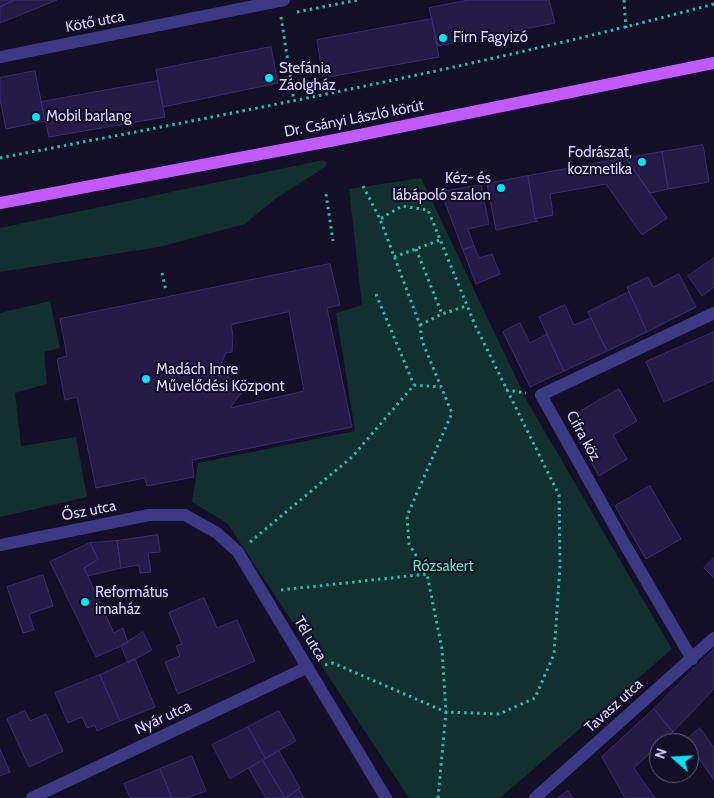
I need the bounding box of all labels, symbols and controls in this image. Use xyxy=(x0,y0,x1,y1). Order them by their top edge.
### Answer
street label: Kötő utca xyxy=(64,7,126,37)
place label: Firn Fagyizó xyxy=(453,29,528,47)
marker: Firn Fagyizó xyxy=(437,32,449,44)
place label: Stefánia Záolgház xyxy=(279,60,336,95)
marker: Stefánia Záolgház xyxy=(263,72,275,84)
street label: Dr. Csányi László körút xyxy=(283,97,425,141)
place label: Mobil barlang xyxy=(46,108,132,126)
marker: Mobil barlang xyxy=(30,111,42,123)
place label: Fodrászat, kozmetika xyxy=(568,144,632,179)
marker: Fodrászat, kozmetika xyxy=(636,156,648,168)
place label: Kéz- és lábápoló szalon xyxy=(392,170,491,205)
marker: Kéz- és lábápoló szalon xyxy=(495,182,507,194)
place label: Madách Imre Művelődési Központ xyxy=(156,361,285,396)
marker: Madách Imre Művelődési Központ xyxy=(140,373,152,385)
street label: Cifra köz xyxy=(562,408,604,464)
street label: Ősz utca xyxy=(60,497,118,525)
park label: Rózsakert xyxy=(412,558,474,576)
place label: Református imaház xyxy=(95,584,169,619)
marker: Református imaház xyxy=(79,596,91,608)
street label: Tél utca xyxy=(290,614,330,664)
street label: Tavasz utca xyxy=(581,675,647,737)
street label: Nyár utca xyxy=(132,697,194,739)
north arrow xyxy=(649,733,699,783)
text: N xyxy=(651,746,671,761)

